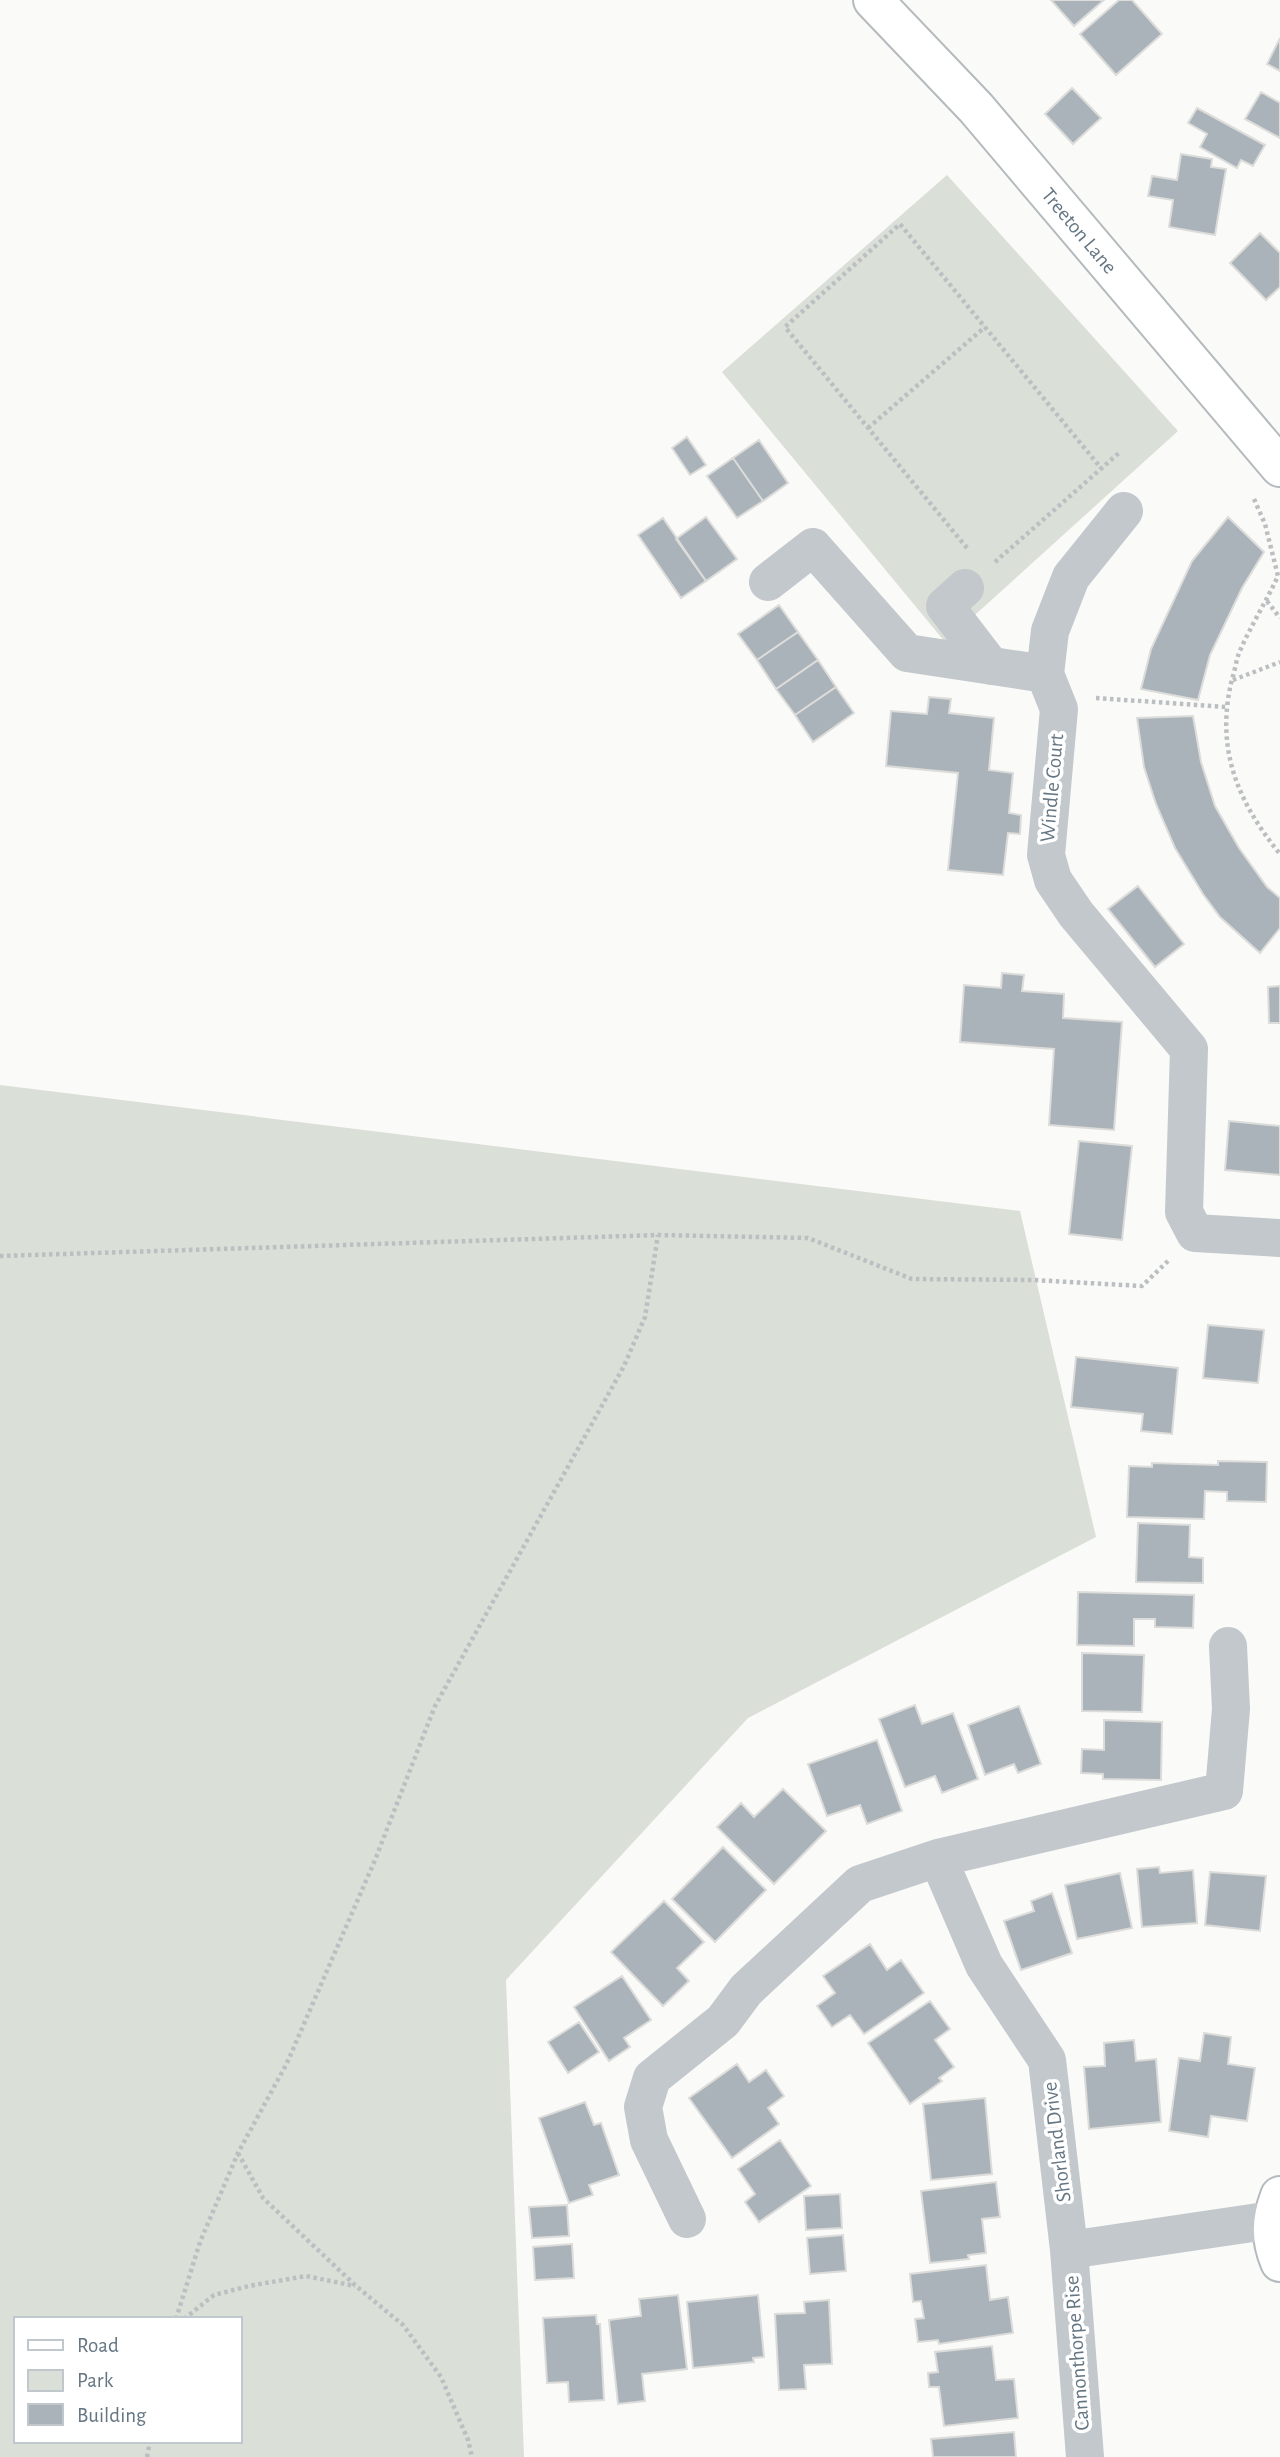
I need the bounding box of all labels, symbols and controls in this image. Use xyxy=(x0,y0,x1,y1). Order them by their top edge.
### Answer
street label: Treeton Lane xyxy=(1037,184,1121,278)
street label: Windle Court xyxy=(1037,733,1067,843)
street label: Shorland Drive xyxy=(1039,2081,1075,2203)
street label: Cannonthorpe Rise xyxy=(1061,2275,1093,2431)
legend xyxy=(14,2317,242,2443)
text: Road xyxy=(77,2335,119,2356)
text: Park xyxy=(77,2370,114,2391)
text: Building xyxy=(77,2405,147,2426)

